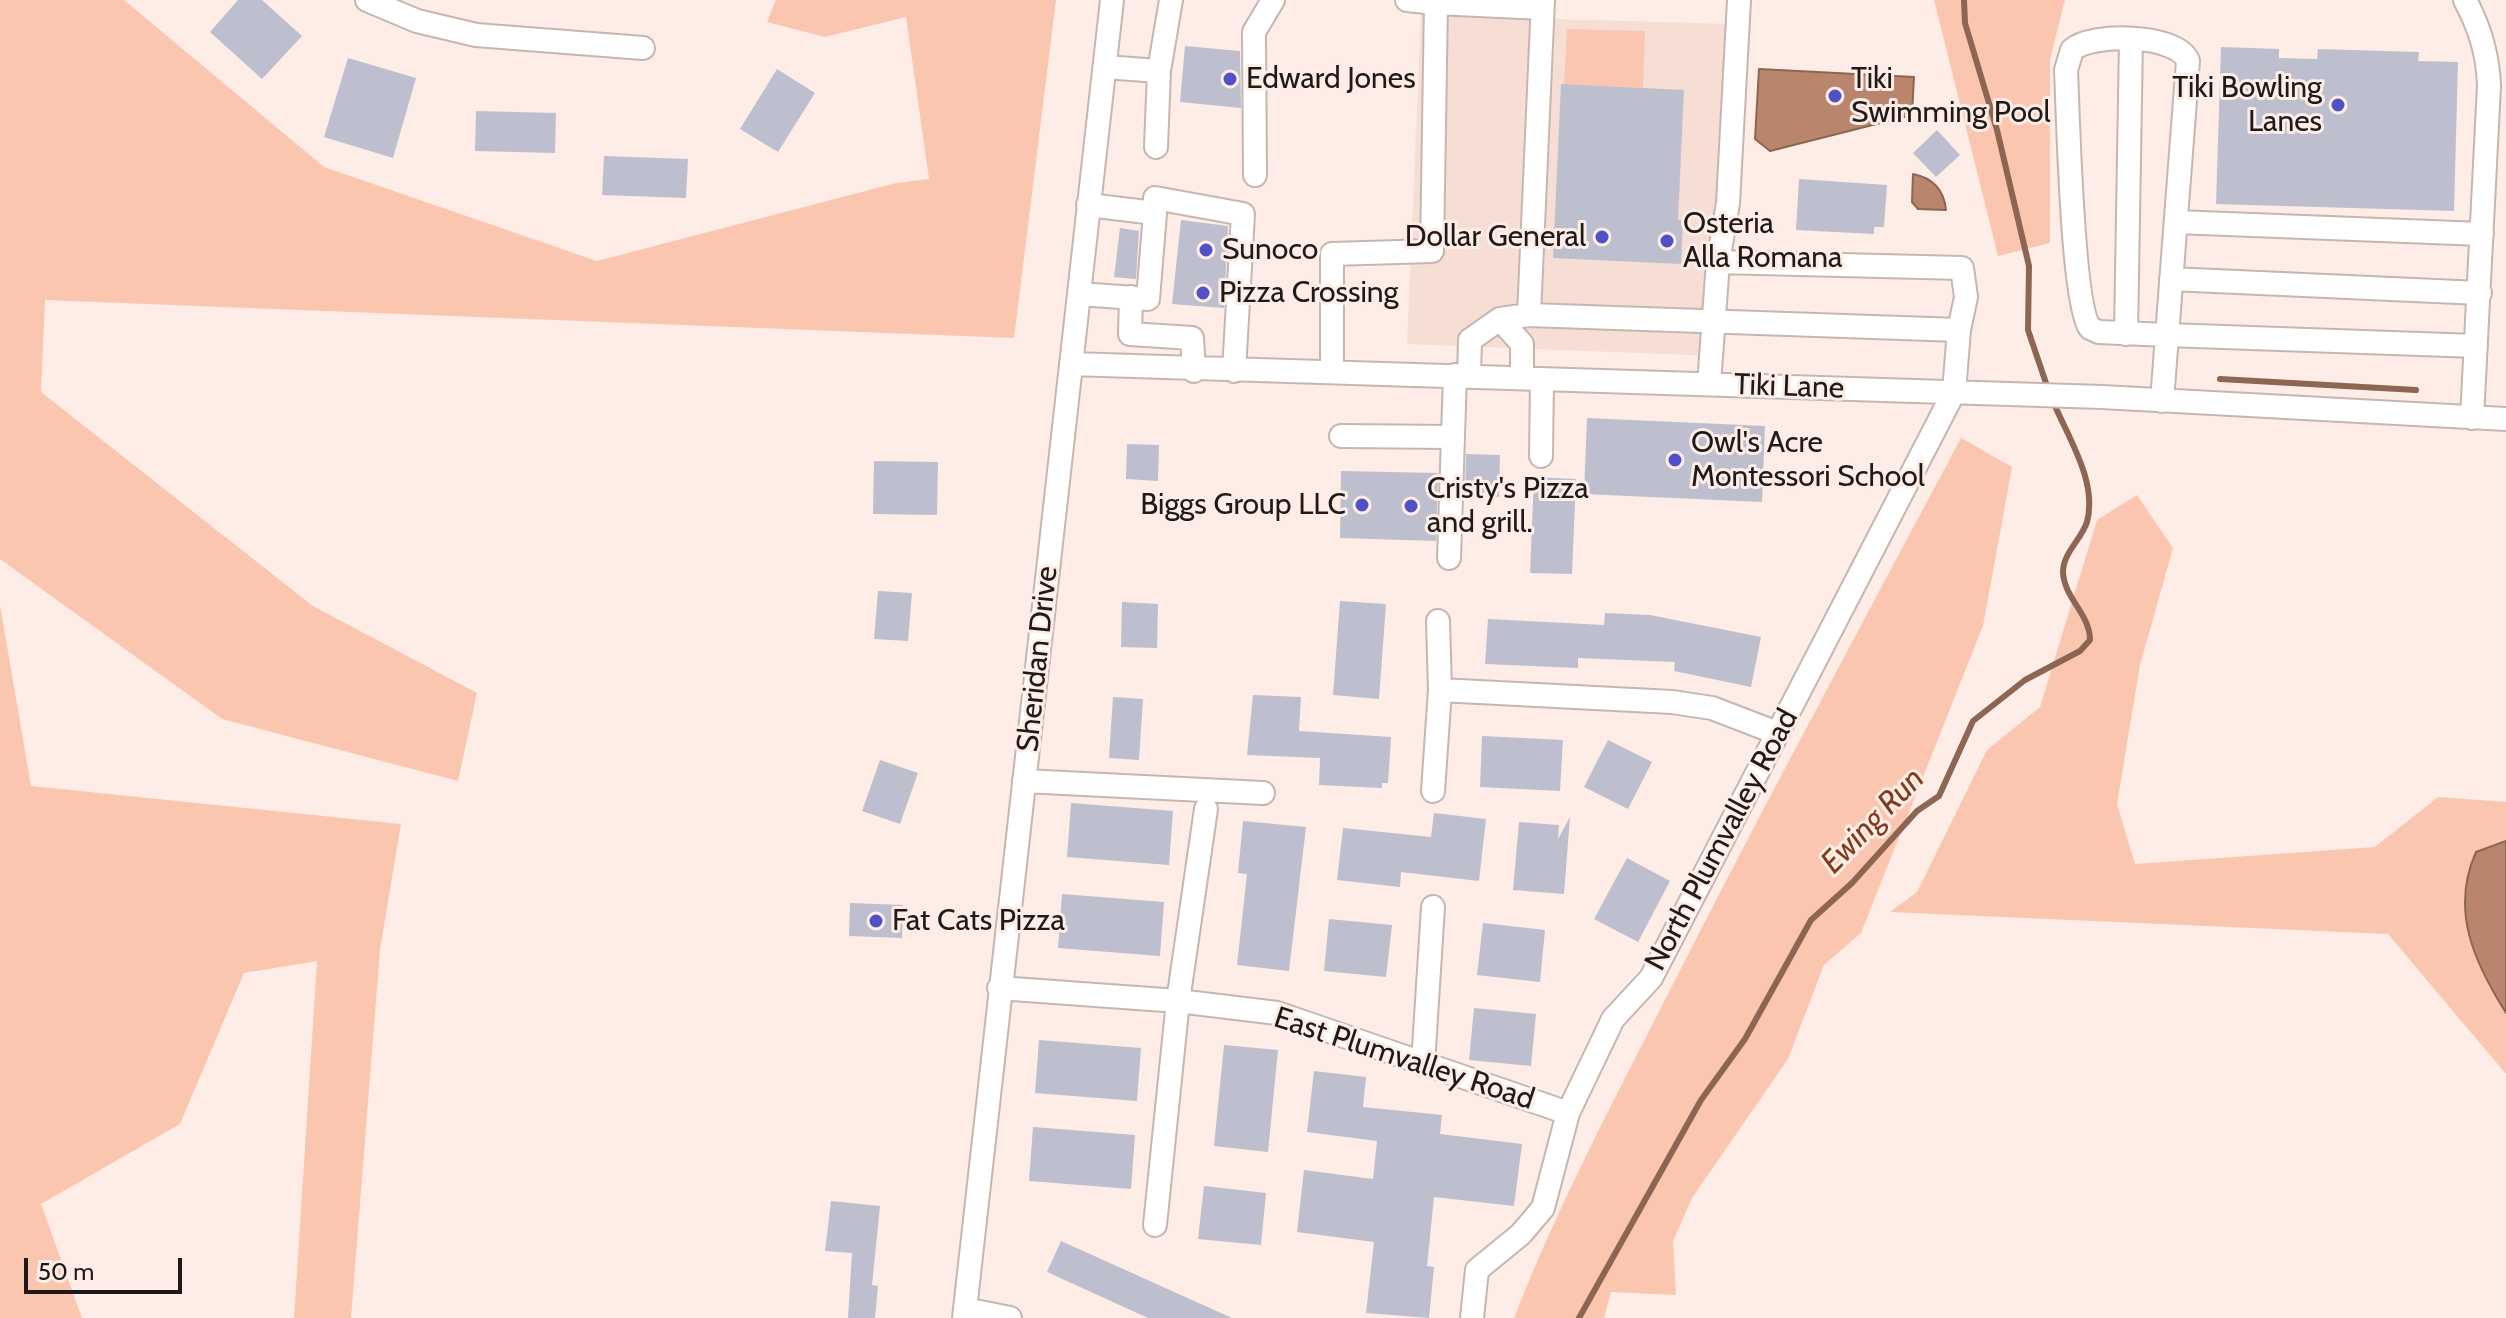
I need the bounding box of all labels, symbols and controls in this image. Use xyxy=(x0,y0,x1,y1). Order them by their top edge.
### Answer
place label: Edward Jones xyxy=(1246,61,1416,97)
place label: Tiki Swimming Pool xyxy=(1851,61,2051,132)
marker: Edward Jones xyxy=(1221,70,1239,88)
place label: Tiki Bowling Lanes xyxy=(2172,70,2322,140)
marker: Tiki Swimming Pool xyxy=(1826,87,1844,105)
marker: Tiki Bowling Lanes xyxy=(2329,96,2347,114)
place label: Osteria Alla Romana xyxy=(1683,206,1842,276)
place label: Dollar General xyxy=(1405,219,1586,255)
marker: Dollar General xyxy=(1593,228,1611,246)
place label: Sunoco xyxy=(1222,232,1318,268)
marker: Osteria Alla Romana xyxy=(1658,232,1676,250)
marker: Sunoco xyxy=(1197,241,1215,259)
place label: Pizza Crossing xyxy=(1219,275,1399,311)
marker: Pizza Crossing xyxy=(1194,284,1212,302)
street label: Tiki Lane xyxy=(1733,367,1845,407)
place label: Owl's Acre Montessori School xyxy=(1691,425,1925,496)
marker: Owl's Acre Montessori School xyxy=(1666,451,1684,469)
place label: Cristy's Pizza and grill. xyxy=(1427,471,1589,542)
place label: Biggs Group LLC xyxy=(1140,487,1346,523)
marker: Biggs Group LLC xyxy=(1353,496,1371,514)
marker: Cristy's Pizza and grill. xyxy=(1402,497,1420,515)
street label: Sheridan Drive xyxy=(1010,564,1066,754)
street label: North Plumvalley Road xyxy=(1638,703,1806,977)
water label: Ewing Run xyxy=(1813,760,1933,882)
place label: Fat Cats Pizza xyxy=(892,903,1065,939)
marker: Fat Cats Pizza xyxy=(867,912,885,930)
street label: East Plumvalley Road xyxy=(1269,1000,1539,1118)
scale bar xyxy=(28,1242,186,1292)
text: 50 m xyxy=(38,1257,94,1286)

